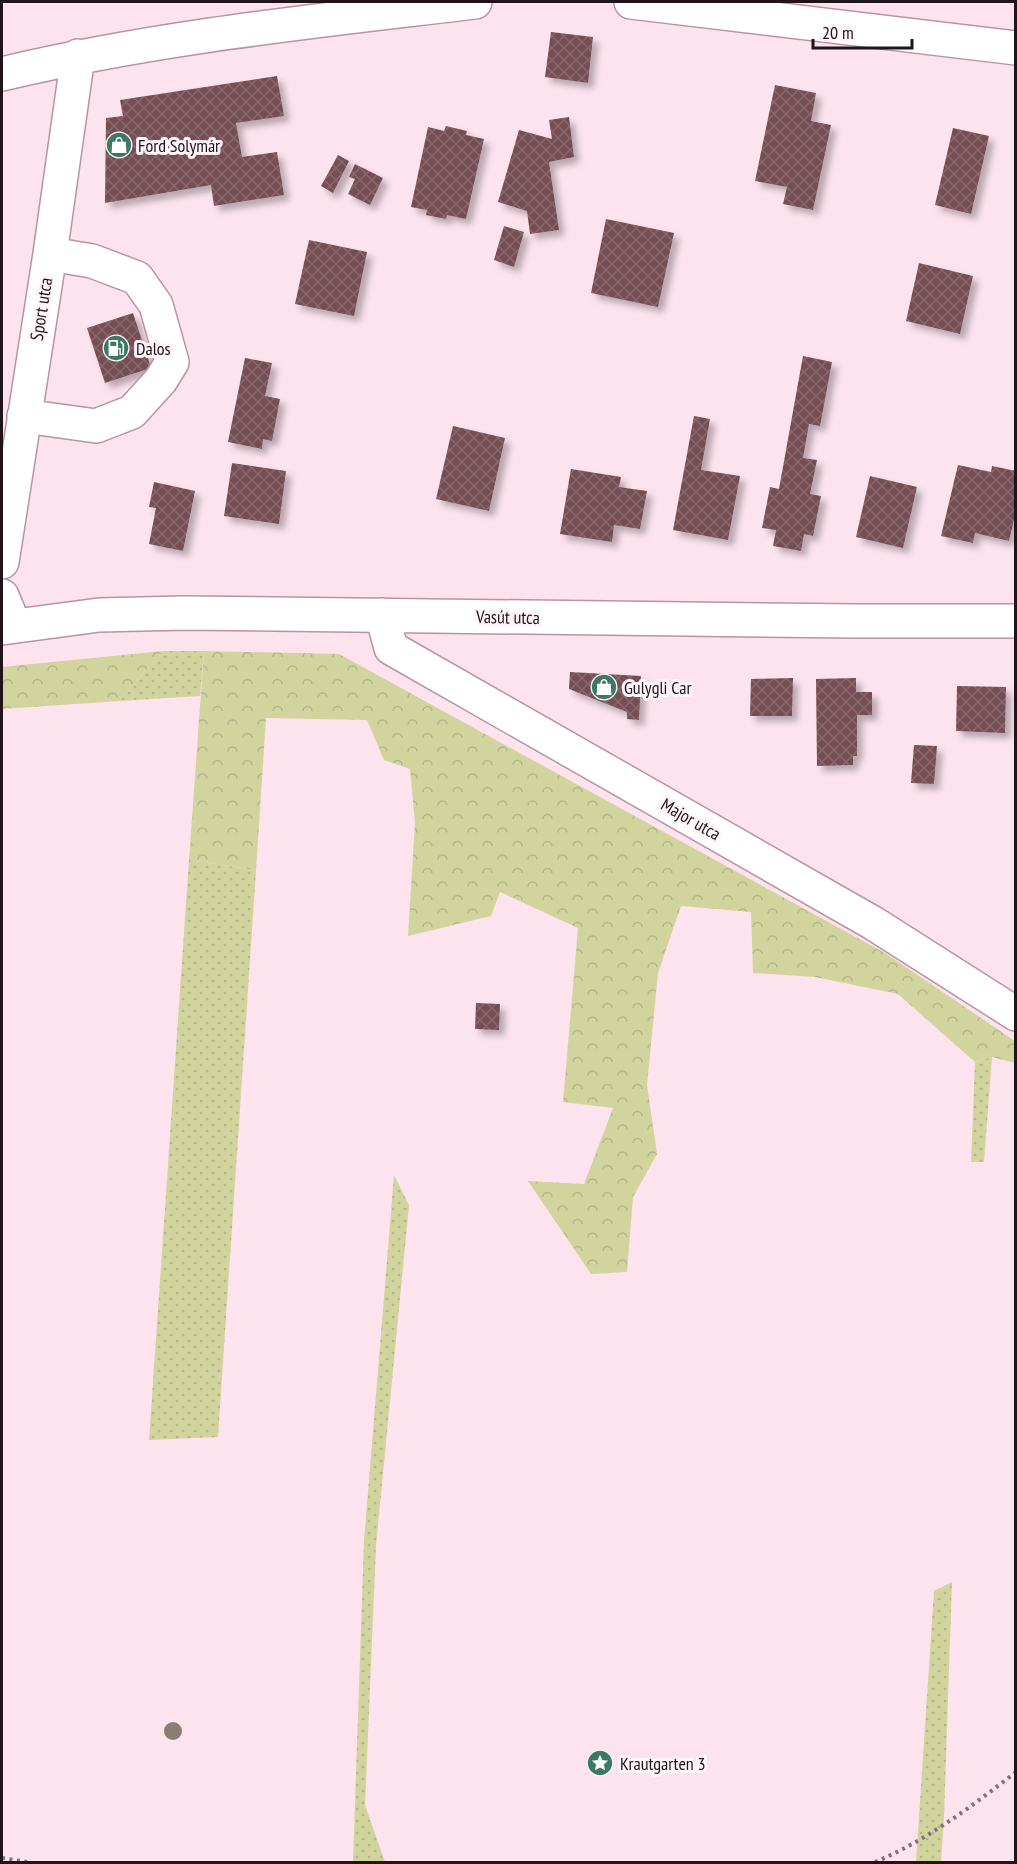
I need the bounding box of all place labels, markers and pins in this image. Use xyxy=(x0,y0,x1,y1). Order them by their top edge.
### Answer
shop icon: Ford Solymár xyxy=(104,130,134,160)
place label: Ford Solymár xyxy=(138,134,220,157)
fuel station icon: Dalos xyxy=(101,333,131,363)
place label: Dalos xyxy=(136,337,171,360)
shop icon: Gulygli Car xyxy=(589,672,619,702)
place label: Gulygli Car xyxy=(624,676,692,699)
place icon: Krautgarten 3 xyxy=(585,1748,615,1778)
place label: Krautgarten 3 xyxy=(620,1752,706,1775)

